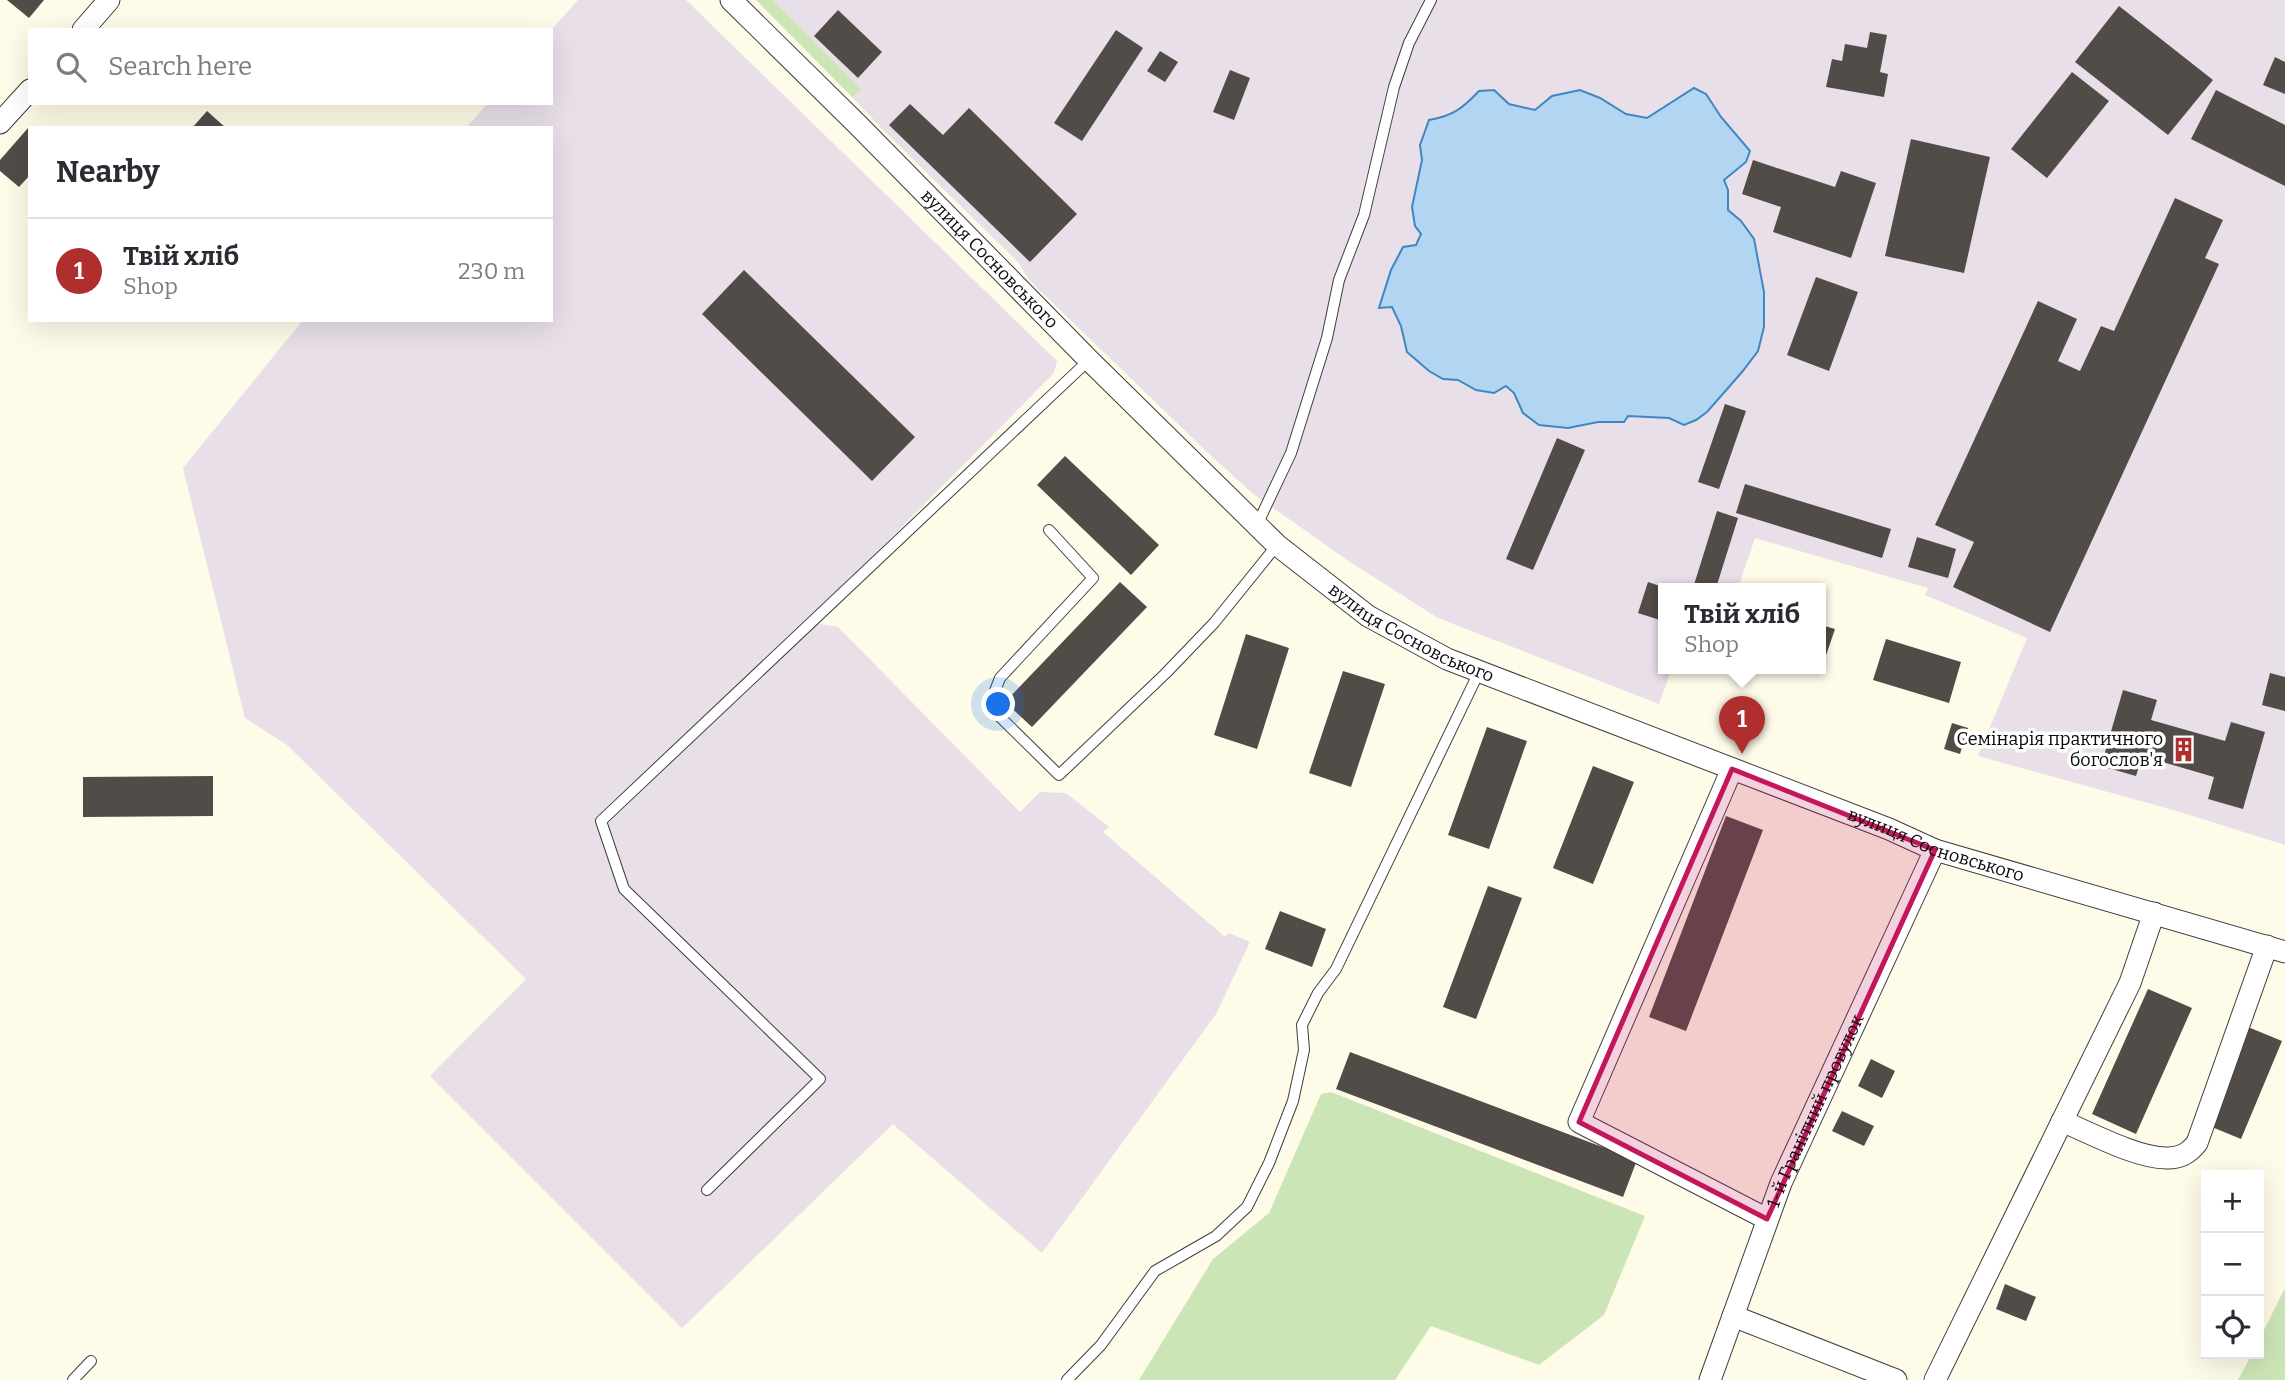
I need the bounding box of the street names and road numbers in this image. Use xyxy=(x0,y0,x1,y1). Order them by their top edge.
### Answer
street label: вулиця Сосновського xyxy=(916,185,1063,333)
street label: вулиця Сосновського xyxy=(1324,578,1497,687)
street label: вулиця Сосновського xyxy=(1844,803,2027,886)
street label: 1-й Гранітний провулок xyxy=(1762,1010,1869,1211)

